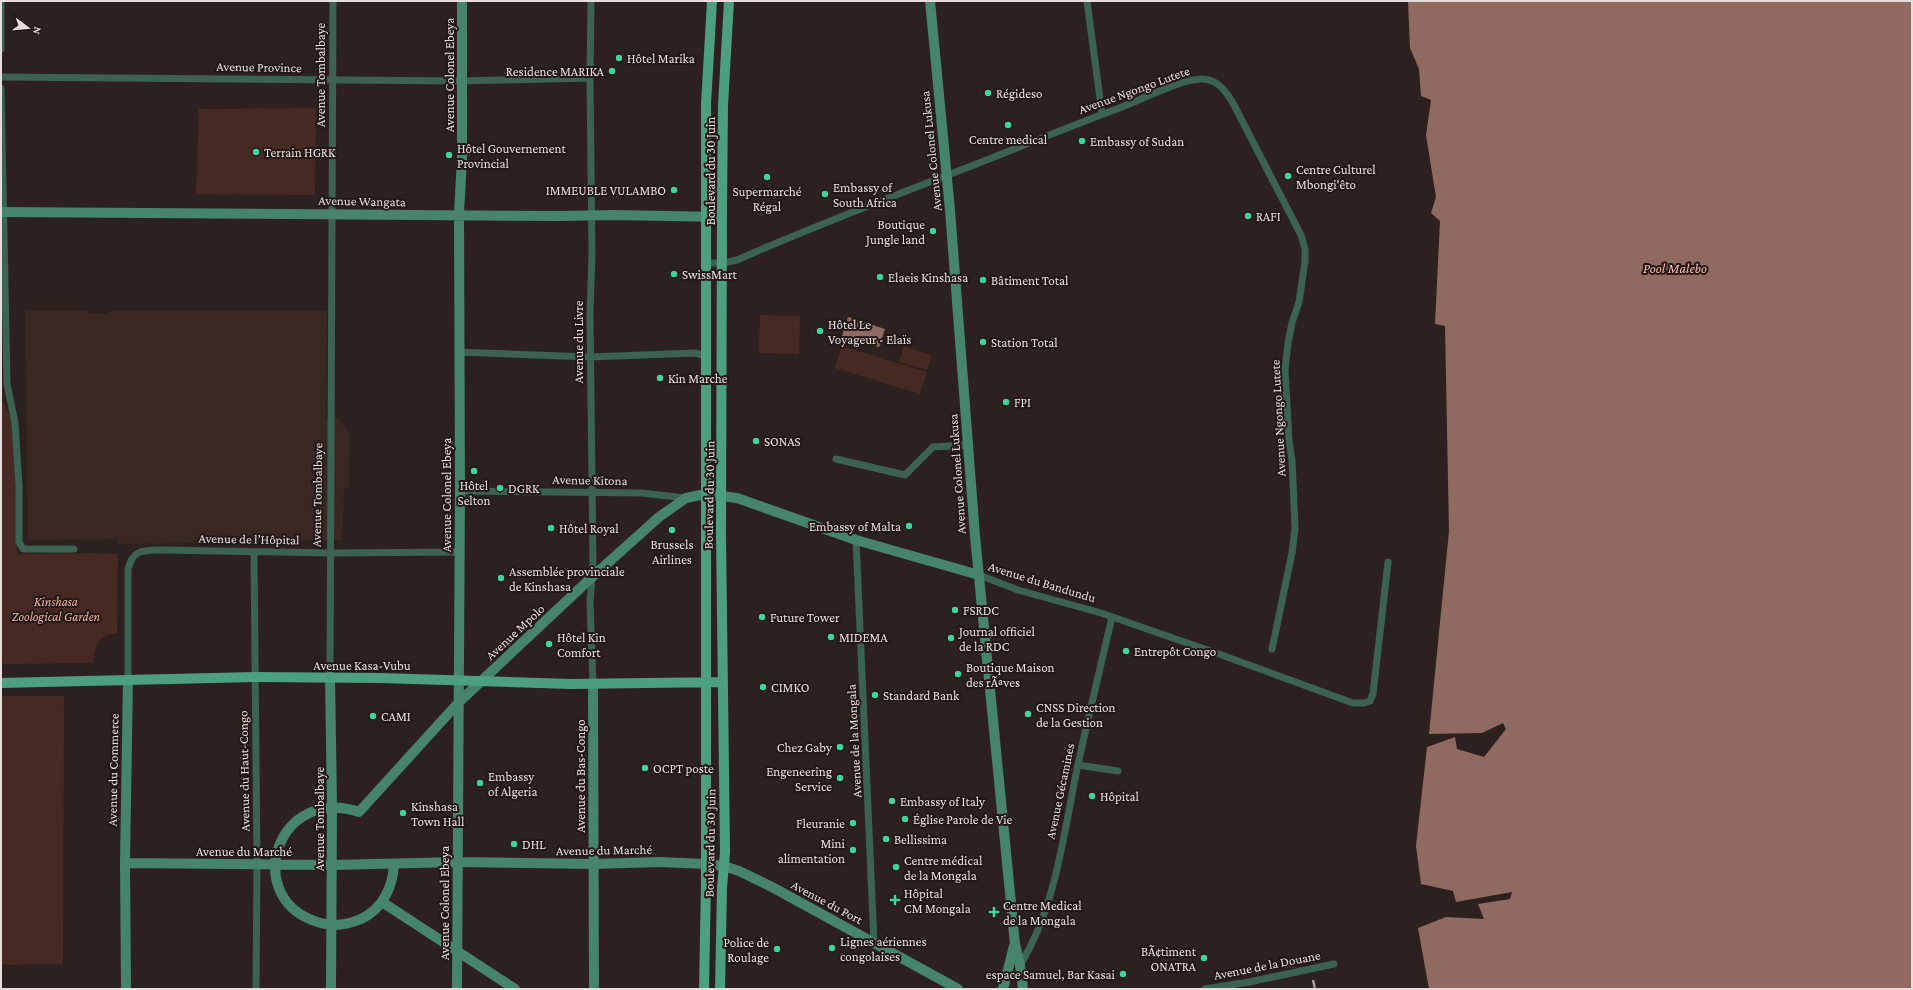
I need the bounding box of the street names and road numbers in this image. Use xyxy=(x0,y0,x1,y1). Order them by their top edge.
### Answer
street label: Avenue Colonel Ebeya xyxy=(442,18,457,132)
street label: Avenue Tombalbaye xyxy=(313,22,328,127)
street label: Avenue Province xyxy=(216,59,302,75)
street label: Avenue Ngongo Lutete xyxy=(1076,63,1192,117)
street label: Avenue Colonel Lukusa xyxy=(917,90,945,212)
street label: Boulevard du 30 Juin xyxy=(703,117,718,225)
street label: Avenue Wangata xyxy=(318,193,406,209)
street label: Avenue du Livre xyxy=(571,300,586,383)
street label: Avenue Ngongo Lutete xyxy=(1267,359,1289,477)
street label: Avenue Colonel Lukusa xyxy=(945,413,969,535)
street label: Avenue Colonel Ebeya xyxy=(439,438,454,552)
street label: Boulevard du 30 Juin xyxy=(701,441,717,549)
street label: Avenue Tombalbaye xyxy=(309,442,325,547)
street label: Avenue Kitona xyxy=(552,472,628,488)
street label: Avenue de l’Hôpital xyxy=(198,531,300,547)
street label: Avenue du Bandundu xyxy=(987,559,1098,605)
street label: Avenue Mpolo xyxy=(483,601,547,663)
street label: Avenue Kasa-Vubu xyxy=(313,658,411,673)
street label: Avenue de la Mongala xyxy=(844,684,864,798)
street label: Avenue du Haut-Congo xyxy=(235,710,253,832)
street label: Avenue du Commerce xyxy=(105,713,121,827)
street label: Avenue du Bas-Congo xyxy=(573,719,588,833)
street label: Avenue Gécamines xyxy=(1043,742,1077,840)
street label: Avenue Tombalbaye xyxy=(312,766,327,871)
street label: Boulevard du 30 Juin xyxy=(702,789,718,897)
street label: Avenue du Marché xyxy=(556,842,652,858)
street label: Avenue du Marché xyxy=(196,844,292,859)
street label: Avenue Colonel Ebeya xyxy=(437,846,452,960)
street label: Avenue du Port xyxy=(789,877,866,927)
street label: Avenue de la Douane xyxy=(1212,947,1322,983)

